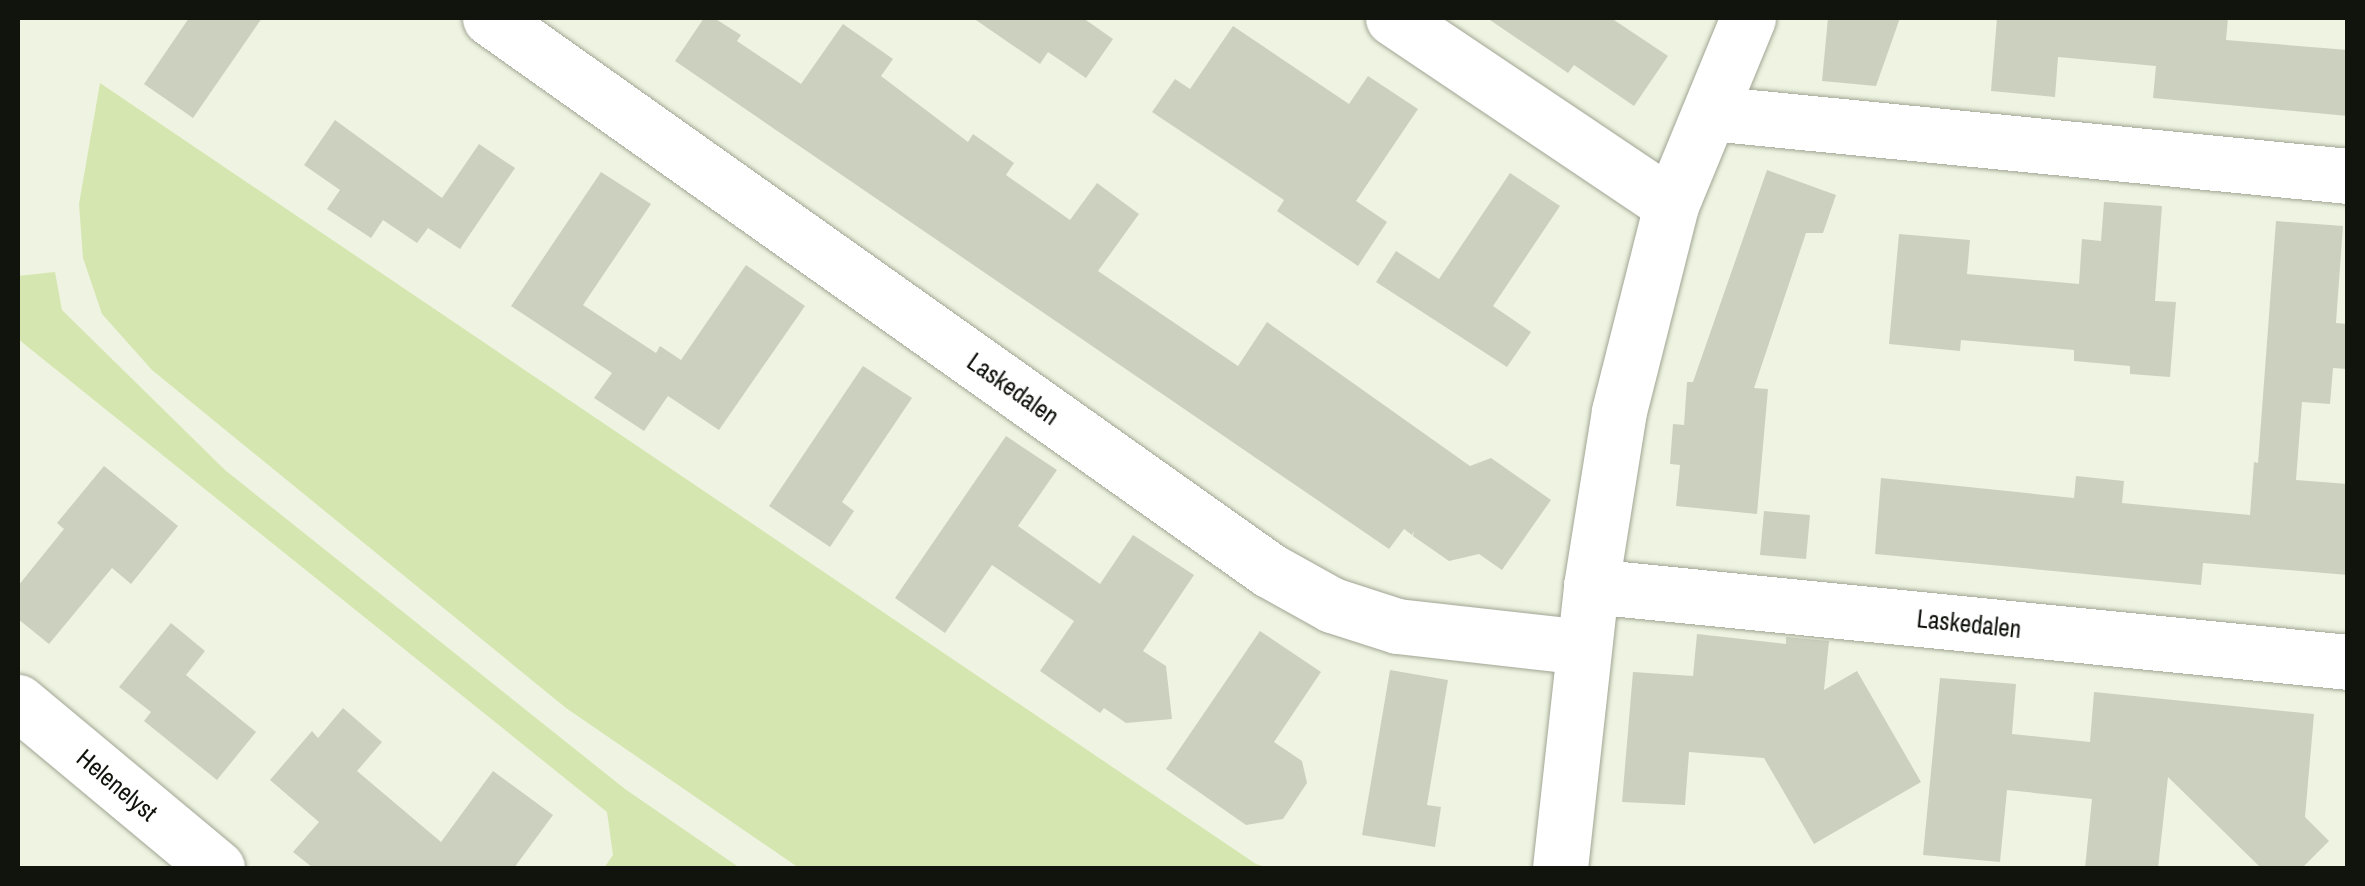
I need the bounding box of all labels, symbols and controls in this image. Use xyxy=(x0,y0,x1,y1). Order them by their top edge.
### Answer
street label: Laskedalen xyxy=(961,347,1065,431)
street label: Laskedalen xyxy=(1915,604,2023,644)
street label: Helenelyst xyxy=(71,743,163,827)

